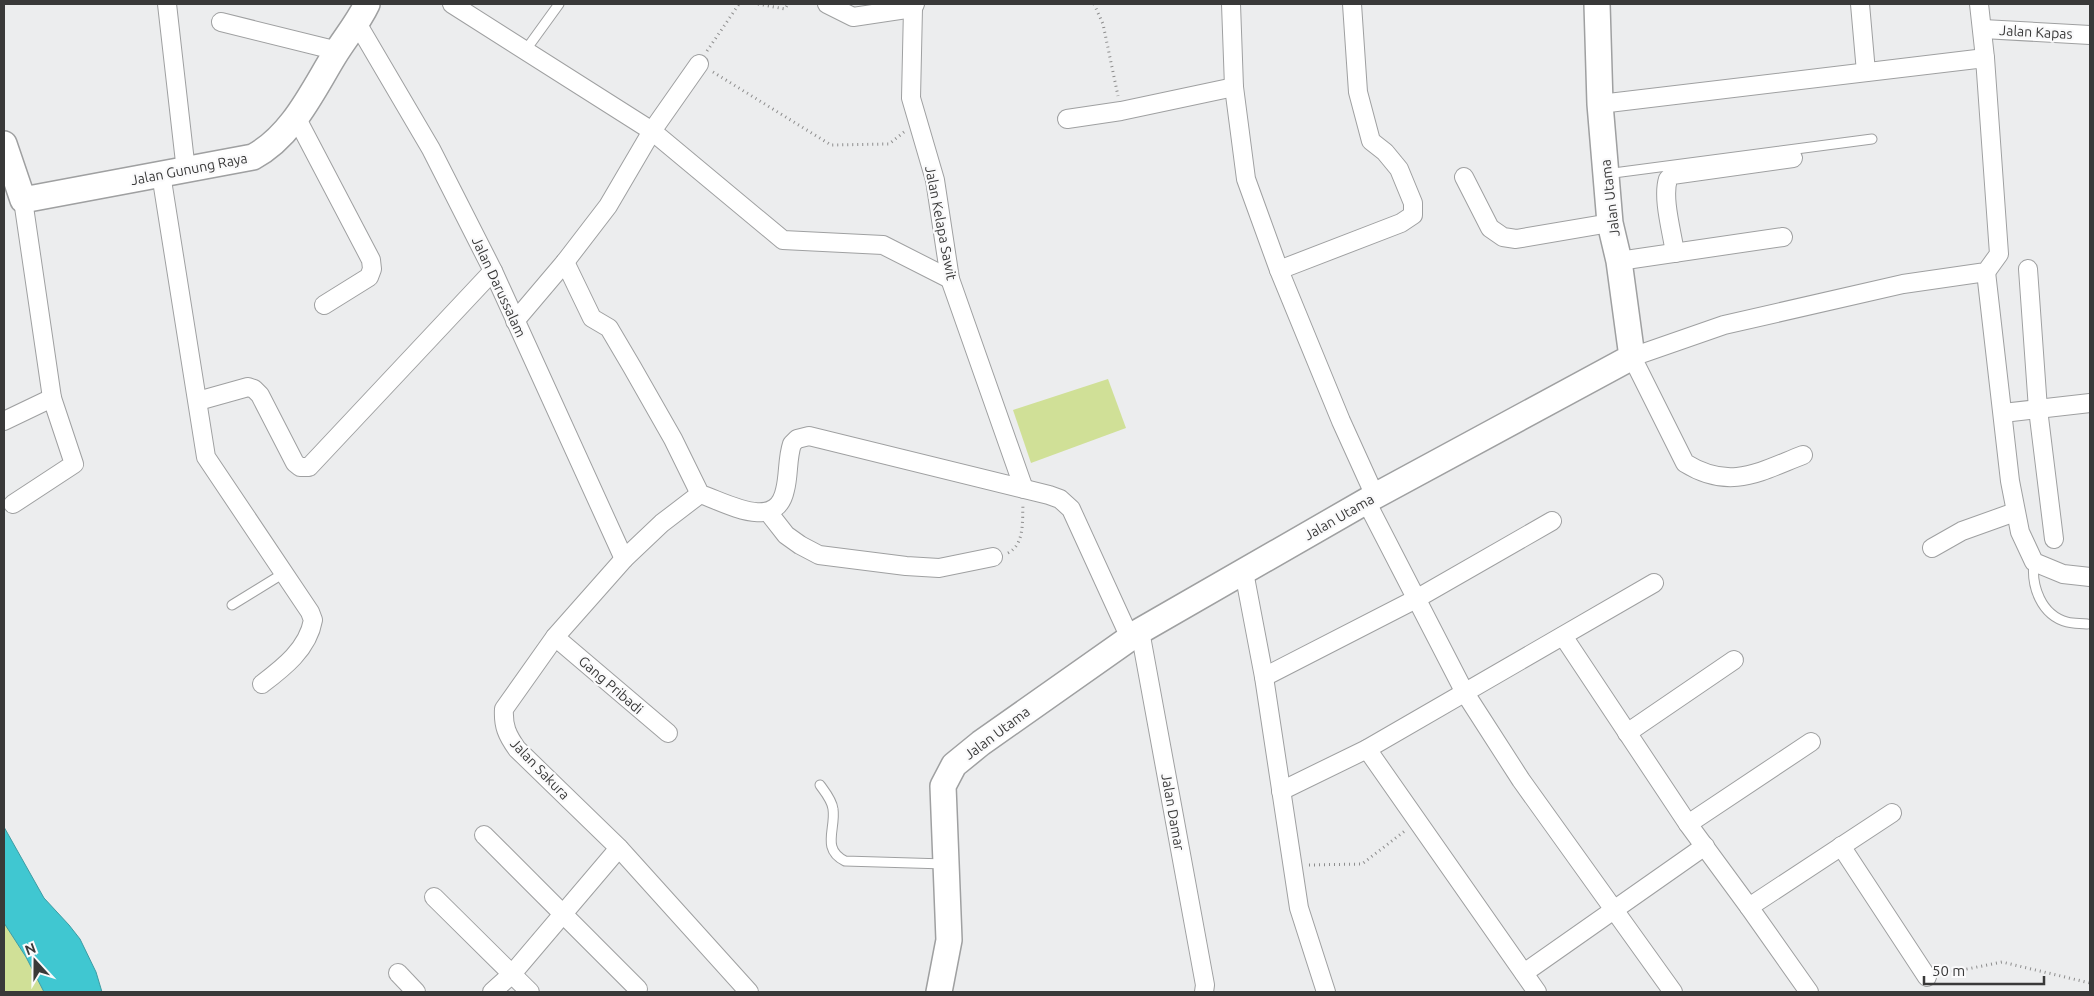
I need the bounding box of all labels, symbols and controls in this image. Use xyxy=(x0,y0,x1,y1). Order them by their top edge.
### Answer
street label: Jalan Kapas xyxy=(1999,22,2073,42)
street label: Jalan Gunung Raya xyxy=(129,150,249,188)
street label: Jalan Utama xyxy=(1597,158,1623,238)
street label: Jalan Kelapa Sawit xyxy=(922,165,960,282)
street label: Jalan Darussalam xyxy=(469,234,529,340)
street label: Jalan Utama xyxy=(1301,491,1377,543)
street label: Gang Pribadi xyxy=(576,653,646,717)
street label: Jalan Utama xyxy=(961,703,1033,763)
street label: Jalan Sakura xyxy=(507,735,573,803)
street label: Jalan Damar xyxy=(1158,772,1188,852)
north arrow xyxy=(10,936,60,986)
text: N xyxy=(23,940,38,958)
scale bar xyxy=(1924,954,2044,986)
text: 50 m xyxy=(1932,962,1965,979)

